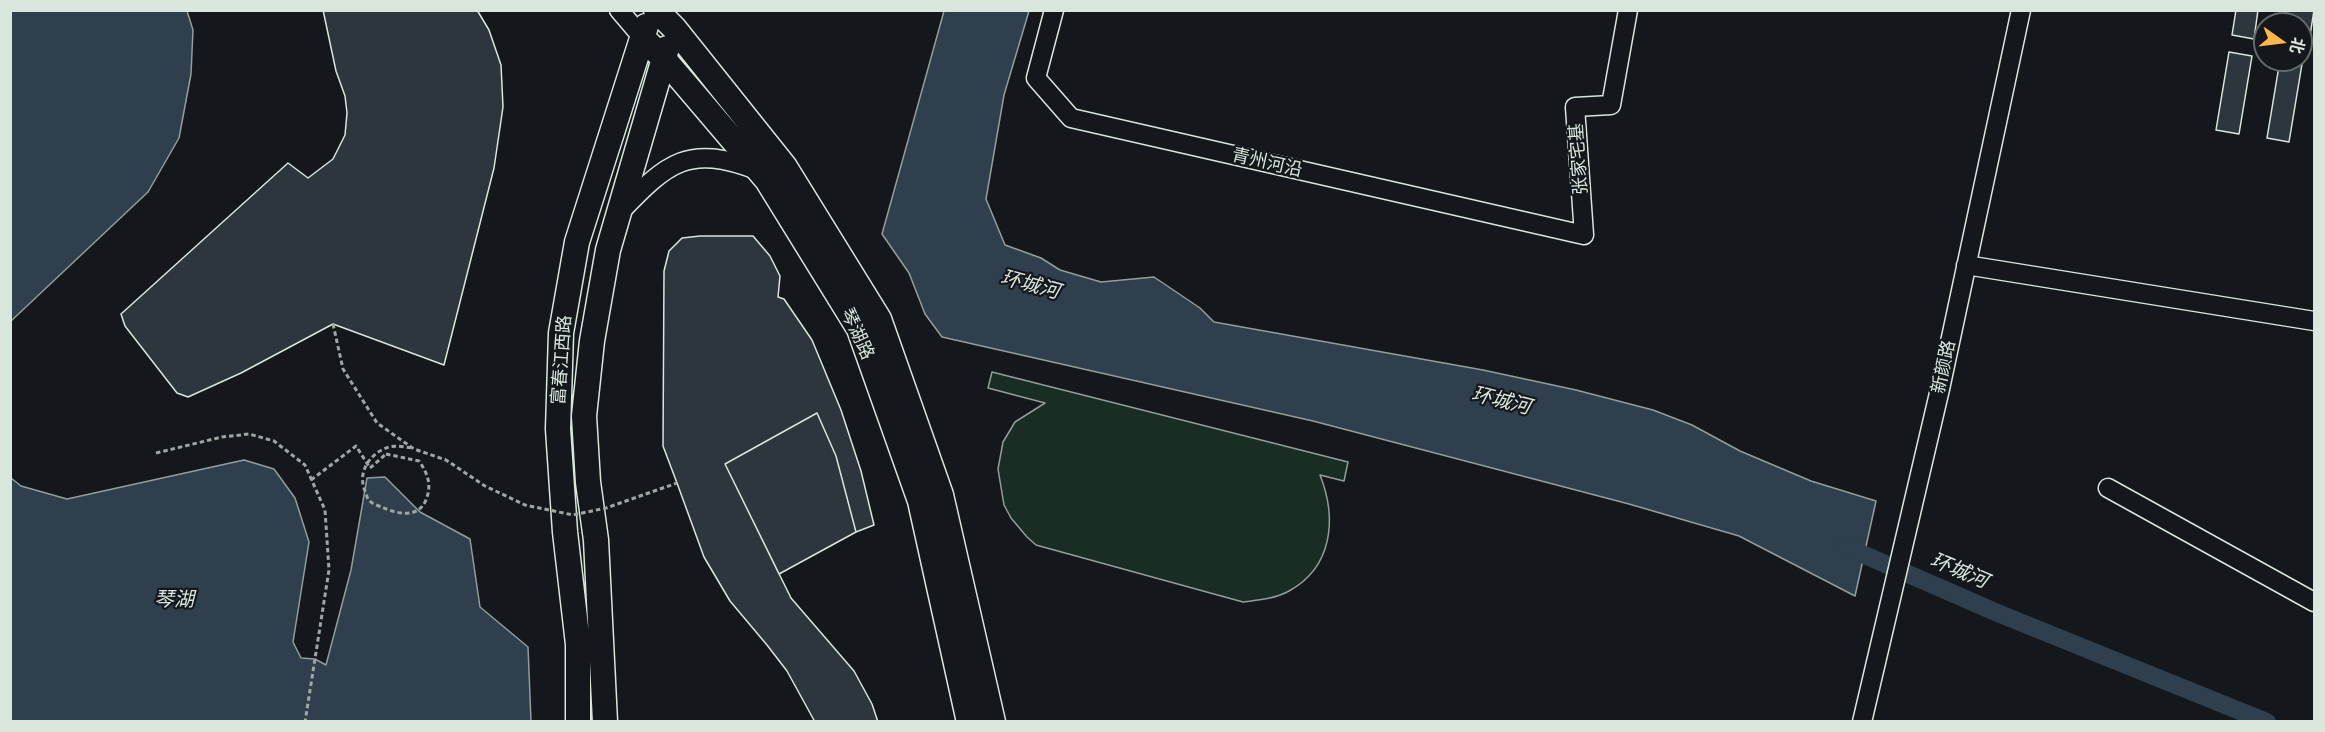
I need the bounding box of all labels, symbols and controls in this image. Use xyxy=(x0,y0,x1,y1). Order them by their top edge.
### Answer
north arrow xyxy=(2253,12,2313,72)
text: 北 xyxy=(2285,35,2312,57)
street label: 张家宅基 xyxy=(1566,122,1592,196)
street label: 青州河沿 xyxy=(1229,144,1305,182)
water label: 环城河 xyxy=(998,266,1062,304)
street label: 琴湖路 xyxy=(836,305,878,363)
street label: 富春江西路 xyxy=(548,314,576,406)
street label: 新颜路 xyxy=(1928,338,1960,396)
water label: 环城河 xyxy=(1469,382,1533,420)
water label: 环城河 xyxy=(1927,548,1991,594)
water label: 琴湖 xyxy=(154,588,194,612)

